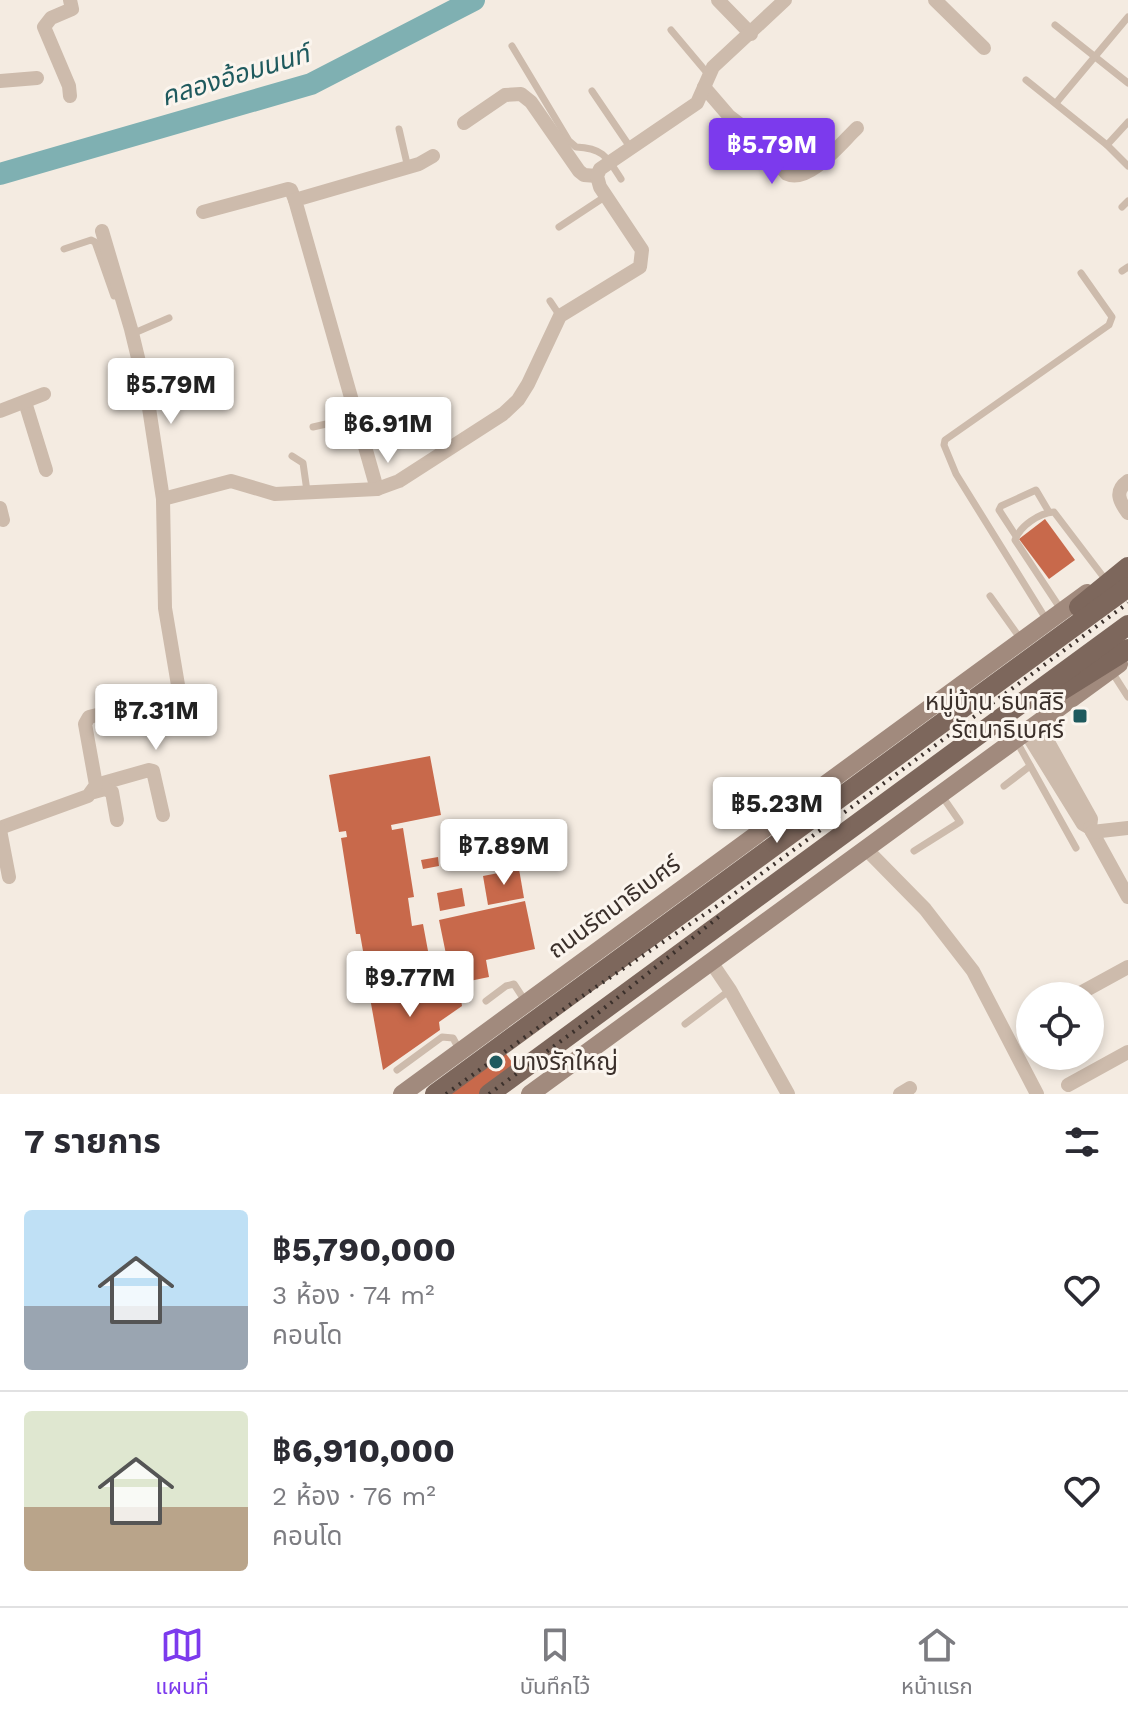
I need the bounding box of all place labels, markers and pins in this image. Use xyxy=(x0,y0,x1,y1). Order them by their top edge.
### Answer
pin: ฿5.79M xyxy=(707,118,837,186)
pin: ฿5.79M xyxy=(106,358,236,426)
pin: ฿6.91M xyxy=(323,397,453,465)
pin: ฿7.31M xyxy=(91,684,221,752)
place label: หมู่บ้าน ธนาสิริ รัตนาธิเบศร์ xyxy=(925,688,1065,744)
marker: หมู่บ้าน ธนาสิริ รัตนาธิเบศร์ xyxy=(1071,707,1089,725)
pin: ฿5.23M xyxy=(712,777,842,845)
pin: ฿7.89M xyxy=(439,819,569,887)
pin: ฿9.77M xyxy=(345,951,475,1019)
place label: บางรักใหญ่ xyxy=(512,1048,618,1076)
marker: บางรักใหญ่ xyxy=(487,1053,505,1071)

